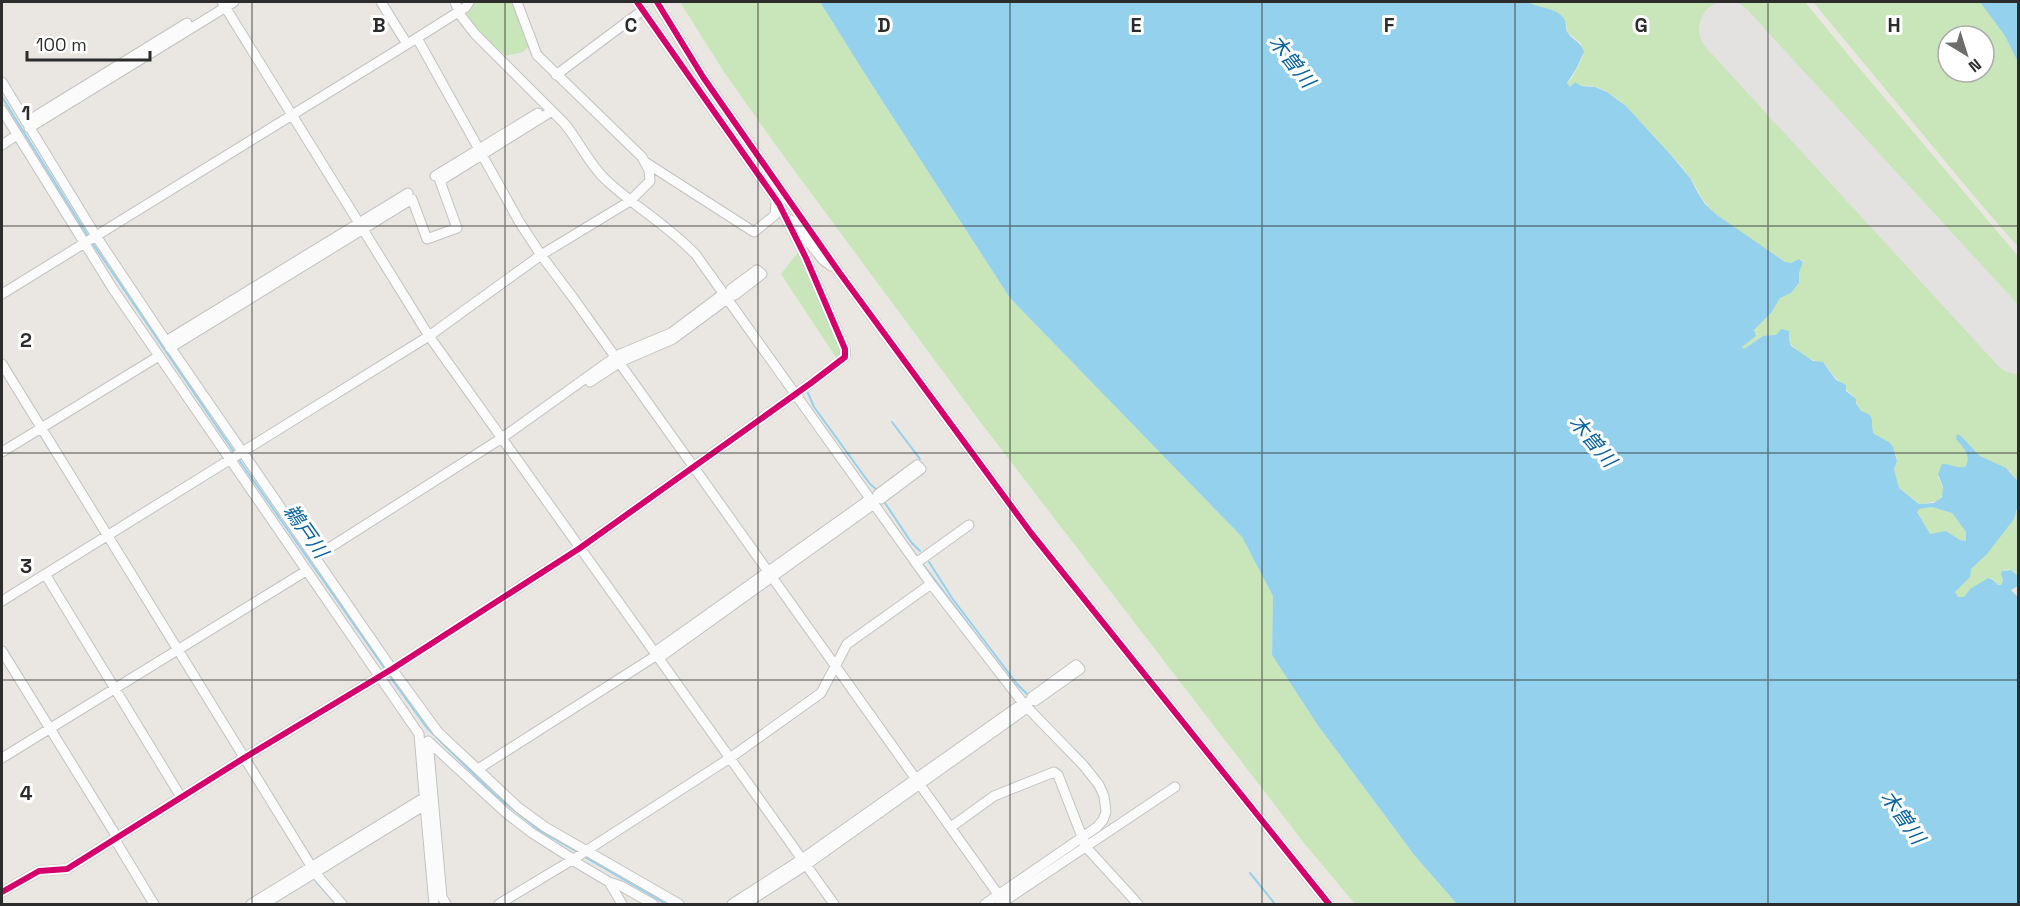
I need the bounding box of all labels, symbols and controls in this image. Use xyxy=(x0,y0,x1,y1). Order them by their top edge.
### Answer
text: B xyxy=(372,12,386,38)
text: C xyxy=(625,12,638,38)
text: D xyxy=(877,12,891,38)
text: E xyxy=(1130,12,1142,38)
text: F xyxy=(1384,12,1395,38)
text: G xyxy=(1634,12,1648,38)
text: H xyxy=(1887,12,1901,38)
scale bar xyxy=(27,24,150,62)
north arrow xyxy=(1936,24,1996,84)
water label: 木曽川 xyxy=(1263,29,1322,94)
text: 100 m xyxy=(36,33,87,56)
text: N xyxy=(1964,54,1986,77)
text: 1 xyxy=(21,100,31,126)
text: 2 xyxy=(20,327,32,353)
water label: 木曽川 xyxy=(1564,410,1624,474)
water label: 鵜戸川 xyxy=(278,499,335,565)
text: 3 xyxy=(20,553,32,579)
text: 4 xyxy=(20,780,33,806)
water label: 木曽川 xyxy=(1875,785,1932,851)

